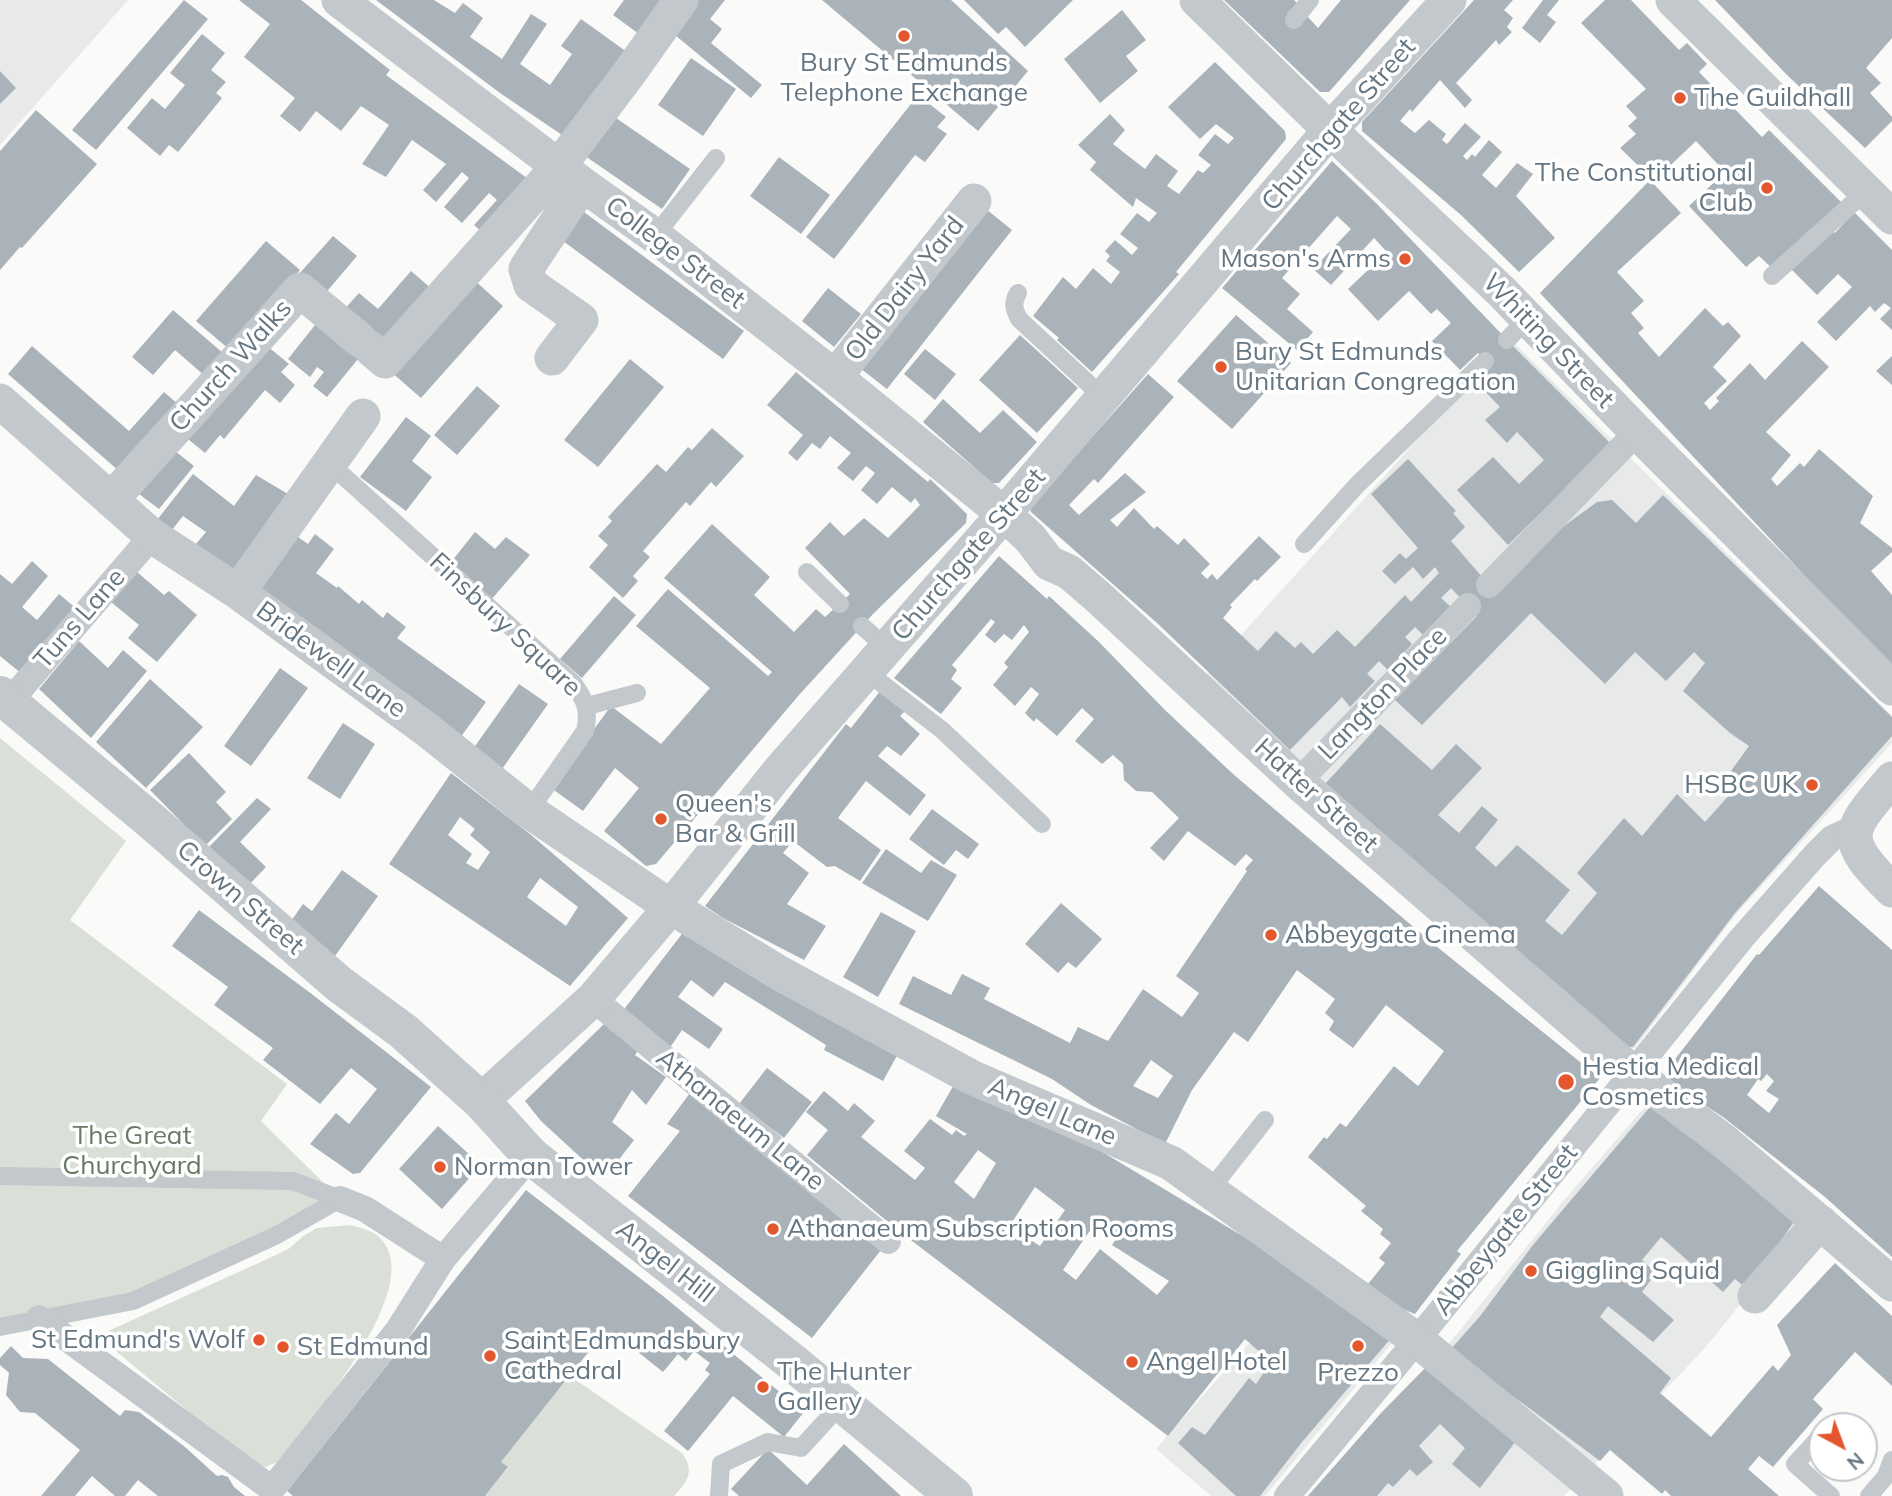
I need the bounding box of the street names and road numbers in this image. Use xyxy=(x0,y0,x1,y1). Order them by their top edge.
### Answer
street label: Churchgate Street xyxy=(1256,32,1422,218)
street label: College Street xyxy=(599,190,751,316)
street label: Old Dairy Yard xyxy=(839,210,971,368)
street label: Whiting Street xyxy=(1476,267,1620,415)
street label: Church Walks xyxy=(163,293,299,439)
street label: Churchgate Street xyxy=(886,462,1052,648)
street label: Finsbury Square xyxy=(423,547,587,703)
street label: Tuns Lane xyxy=(28,562,132,676)
street label: Bridewell Lane xyxy=(250,595,412,725)
street label: Langton Place xyxy=(1312,621,1454,767)
street label: Hatter Street xyxy=(1248,732,1384,860)
street label: Crown Street xyxy=(170,834,310,962)
street label: Athanaeum Lane xyxy=(650,1043,830,1197)
street label: Angel Lane xyxy=(983,1071,1121,1153)
street label: Abbeygate Street xyxy=(1427,1138,1585,1322)
street label: Angel Hill xyxy=(610,1214,720,1310)

